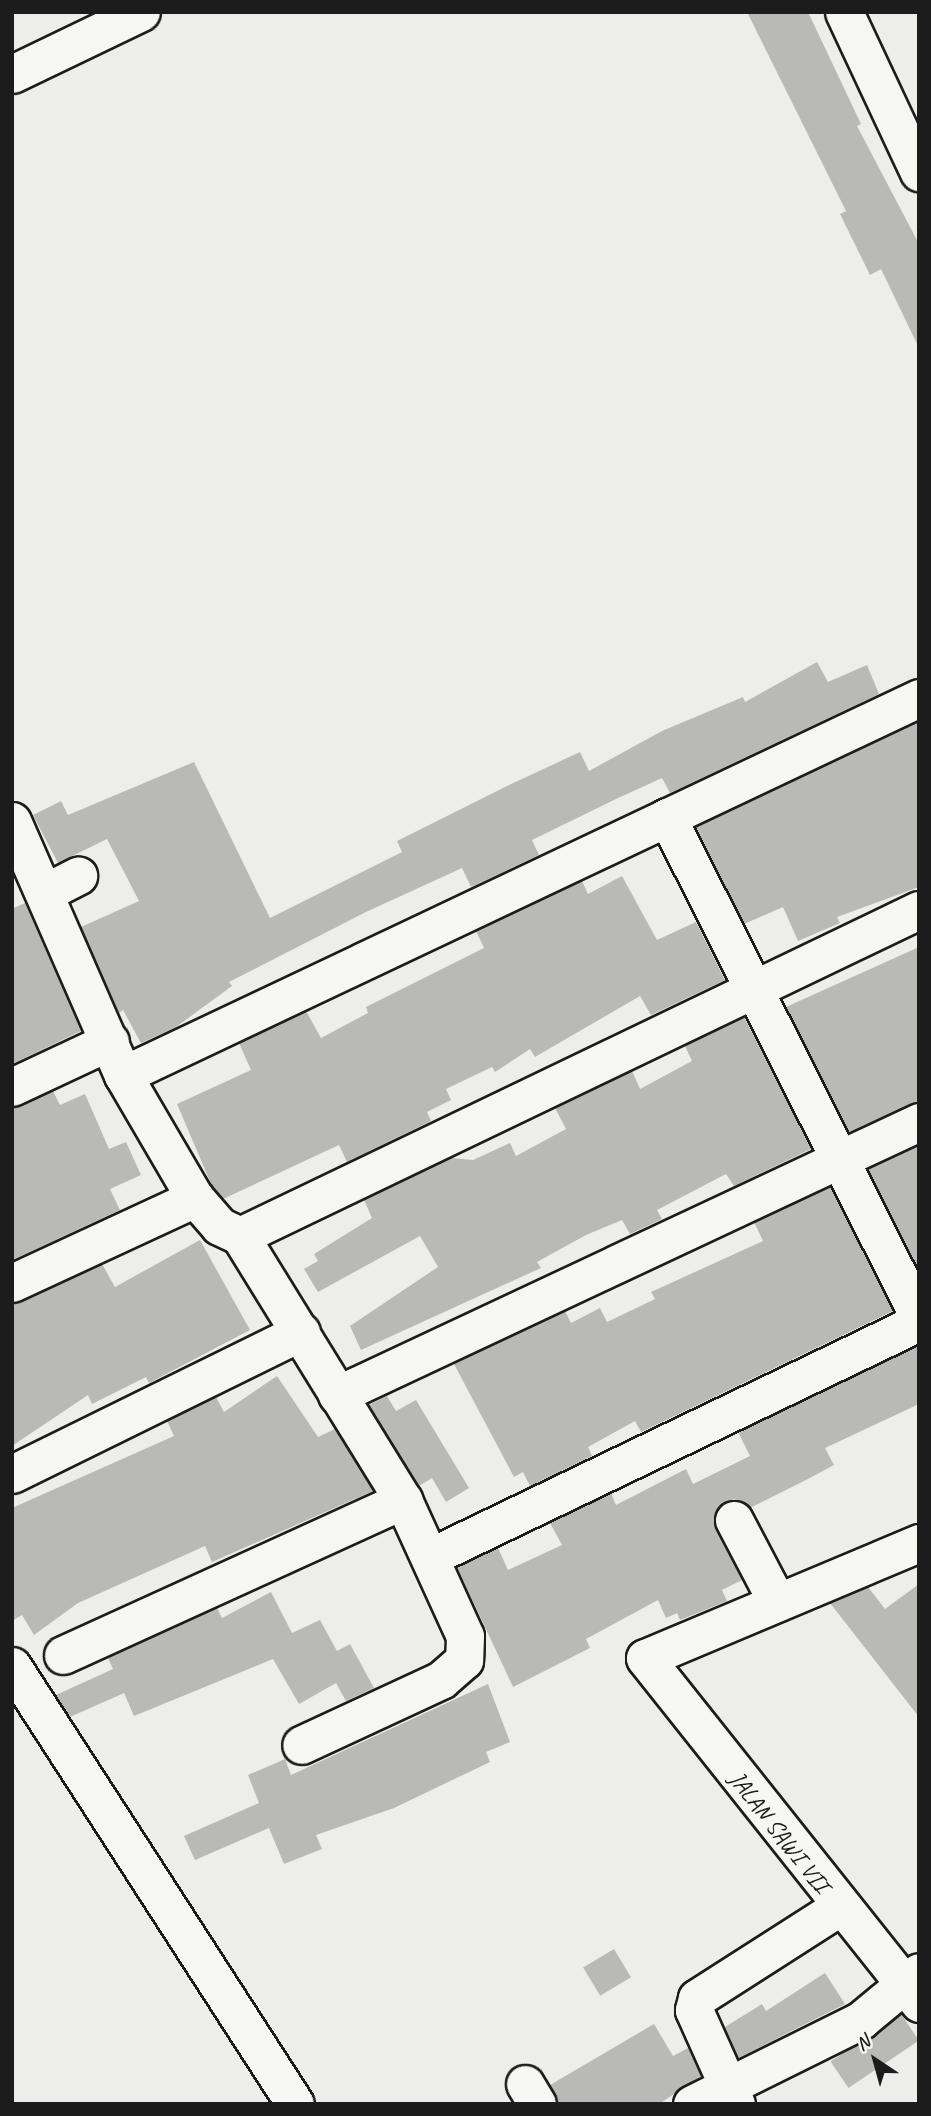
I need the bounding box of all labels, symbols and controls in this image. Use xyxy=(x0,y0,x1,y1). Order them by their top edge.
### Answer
street label: JALAN SAWI VII xyxy=(722,1765,836,1899)
north arrow xyxy=(840,2025,910,2095)
text: N xyxy=(851,2030,874,2056)

